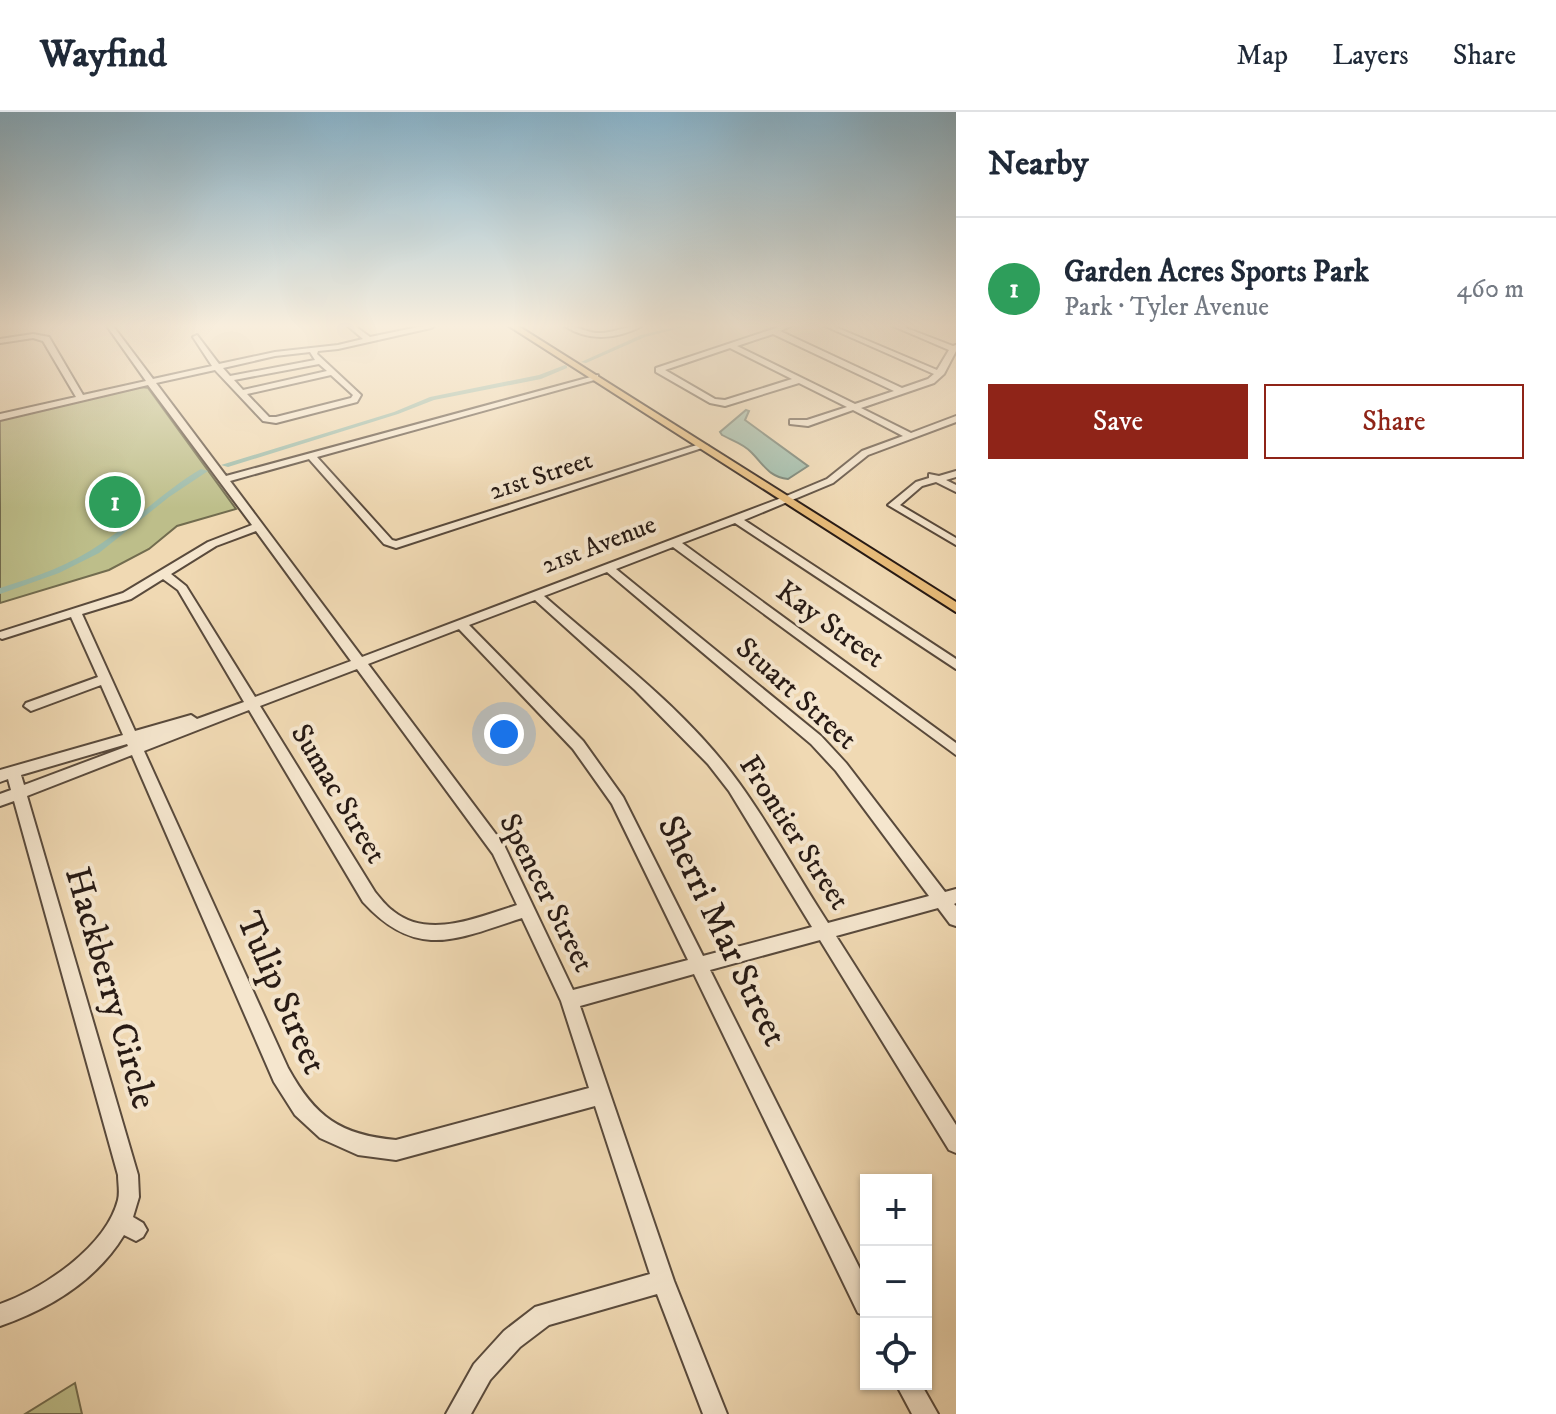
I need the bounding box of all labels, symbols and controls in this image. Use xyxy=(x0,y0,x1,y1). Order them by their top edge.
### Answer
text: Wayfind xyxy=(40,31,167,79)
text: Map xyxy=(1237,38,1288,73)
text: Layers xyxy=(1332,38,1409,73)
text: Share xyxy=(1453,38,1516,73)
text: Nearby xyxy=(988,143,1089,185)
text: Garden Acres Sports Park xyxy=(1064,254,1369,291)
text: 1 xyxy=(1009,273,1019,306)
text: 460 m xyxy=(1456,273,1524,306)
text: Park · Tyler Avenue xyxy=(1064,291,1269,324)
button: Save xyxy=(988,384,1248,459)
button: Share xyxy=(1264,384,1524,459)
street label: 21st Street xyxy=(485,444,597,508)
pin: 1 xyxy=(89,472,141,532)
street label: 21st Avenue xyxy=(537,508,661,582)
street label: Kay Street xyxy=(768,573,892,677)
street label: Stuart Street xyxy=(728,630,864,758)
your location xyxy=(484,714,524,754)
street label: Sumac Street xyxy=(282,718,394,870)
street label: Frontier Street xyxy=(730,749,858,917)
street label: Spencer Street xyxy=(490,808,602,978)
street label: Sherri Mar Street xyxy=(647,808,797,1054)
street label: Hackberry Circle xyxy=(54,862,166,1114)
street label: Tulip Street xyxy=(225,905,337,1081)
map controls xyxy=(860,1174,932,1390)
button: + xyxy=(860,1174,932,1246)
button: − xyxy=(860,1246,932,1318)
button: locate xyxy=(860,1318,932,1390)

